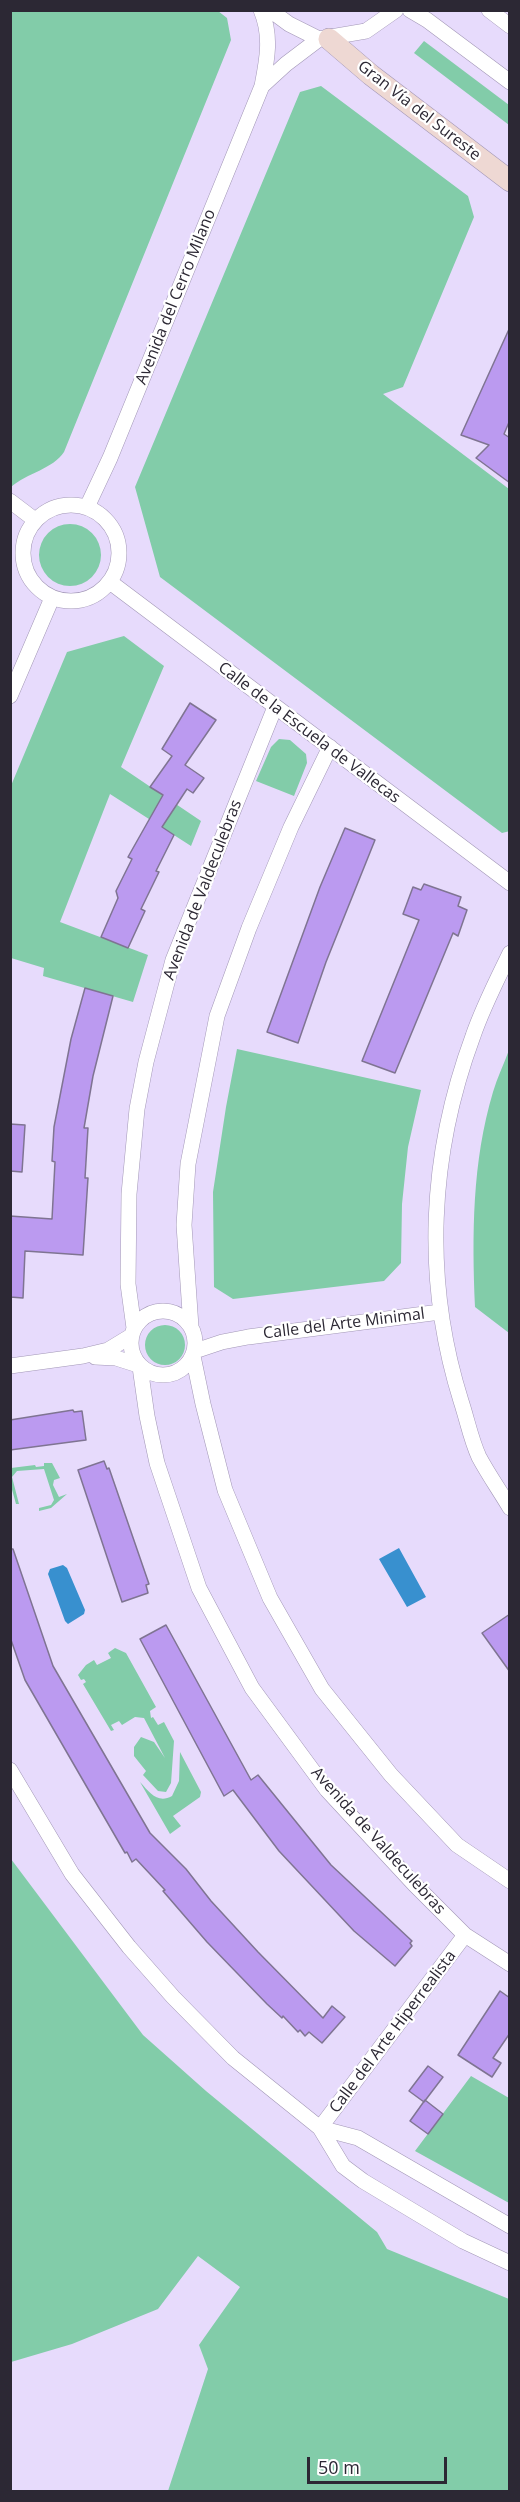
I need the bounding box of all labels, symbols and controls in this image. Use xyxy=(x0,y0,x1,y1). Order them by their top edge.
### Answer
street label: Gran Vía del Sureste xyxy=(354,57,484,165)
street label: Avenida del Cerro Milano xyxy=(132,206,220,388)
street label: Calle de la Escuela de Vallecas xyxy=(214,658,404,808)
street label: Avenida de Valdeculebras xyxy=(160,797,246,983)
street label: Calle del Arte Minimal xyxy=(262,1305,426,1343)
street label: Avenida de Valdeculebras xyxy=(307,1763,449,1919)
street label: Calle del Arte Hiperrealista xyxy=(326,1947,460,2117)
scale bar xyxy=(310,2445,450,2483)
text: 50 m xyxy=(318,2455,360,2479)

